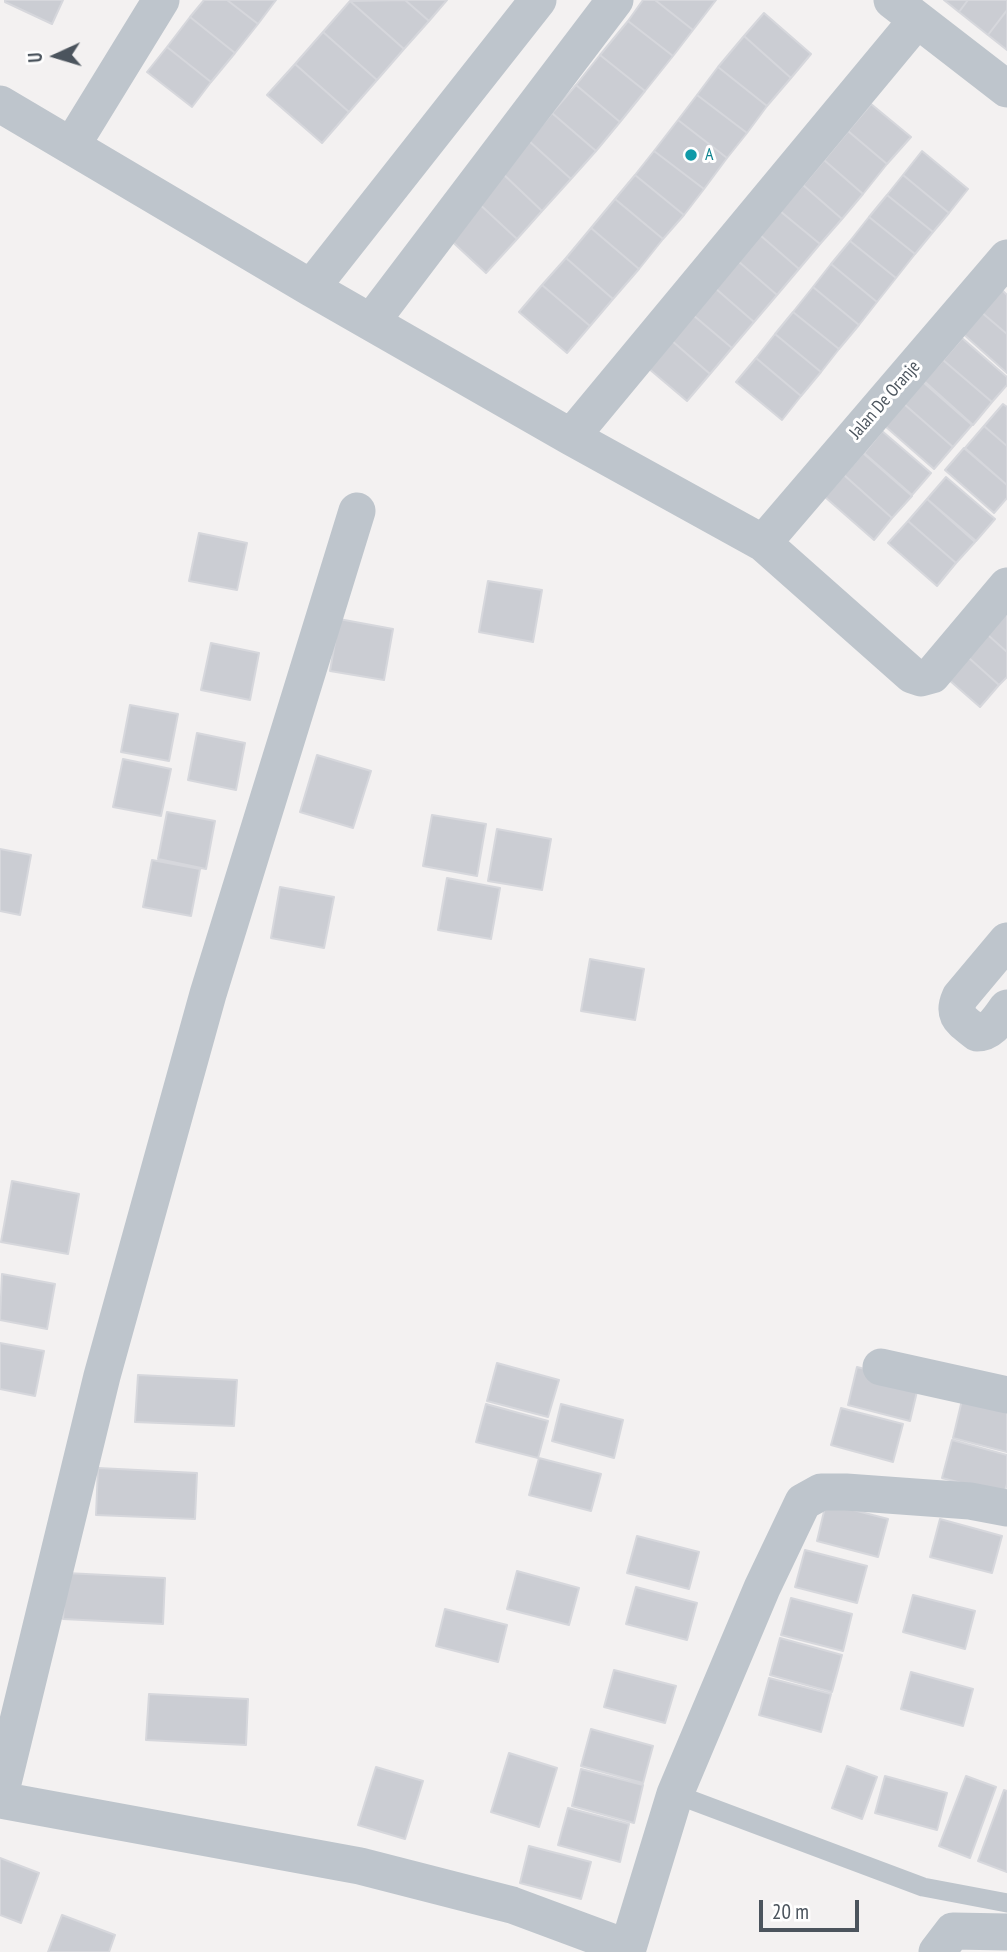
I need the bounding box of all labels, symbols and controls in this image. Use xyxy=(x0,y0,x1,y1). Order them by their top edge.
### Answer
north arrow xyxy=(21,21,91,91)
text: U xyxy=(23,52,47,63)
place label: A xyxy=(705,144,714,166)
marker: A xyxy=(683,147,699,163)
street label: Jalan De Oranje xyxy=(845,356,925,444)
scale bar xyxy=(762,1885,862,1929)
text: 20 m xyxy=(772,1898,809,1925)

